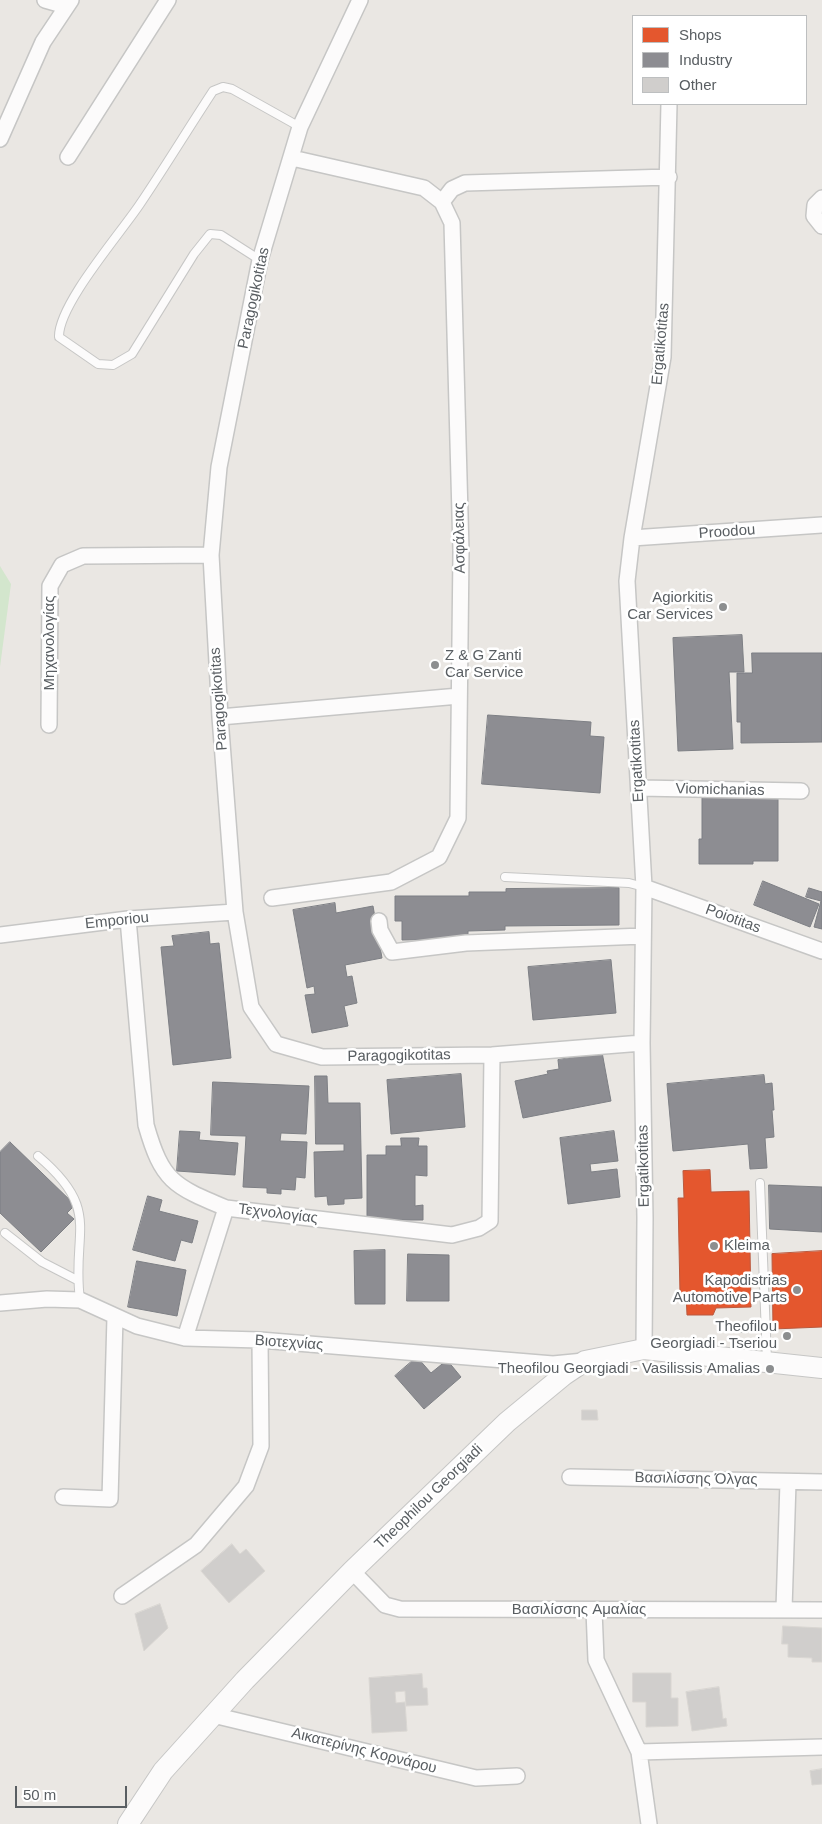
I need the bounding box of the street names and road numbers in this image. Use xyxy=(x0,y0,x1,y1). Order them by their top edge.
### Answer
street label: Paragogikotitas xyxy=(234,246,274,350)
street label: Ergatikotitas xyxy=(648,302,674,386)
street label: Ασφάλειας xyxy=(450,502,470,574)
street label: Proodou xyxy=(698,521,756,543)
street label: Μηχανολογίας xyxy=(41,596,59,690)
street label: Paragogikotitas xyxy=(206,647,232,751)
street label: Ergatikotitas xyxy=(626,719,648,803)
street label: Viomichanias xyxy=(675,780,765,800)
street label: Poiotitas xyxy=(703,901,763,937)
street label: Emporiou xyxy=(84,909,150,933)
street label: Paragogikotitas xyxy=(347,1046,451,1066)
street label: Ergatikotitas xyxy=(634,1125,654,1207)
street label: Τεχνολογίας xyxy=(237,1200,319,1228)
street label: Βιοτεχνίας xyxy=(254,1332,324,1354)
street label: Theophilou Georgiadi xyxy=(371,1441,487,1553)
street label: Βασιλίσσης Όλγας xyxy=(634,1469,758,1489)
street label: Βασιλίσσης Αμαλίας xyxy=(512,1601,646,1619)
street label: Αικατερίνης Κορνάρου xyxy=(290,1724,438,1778)

